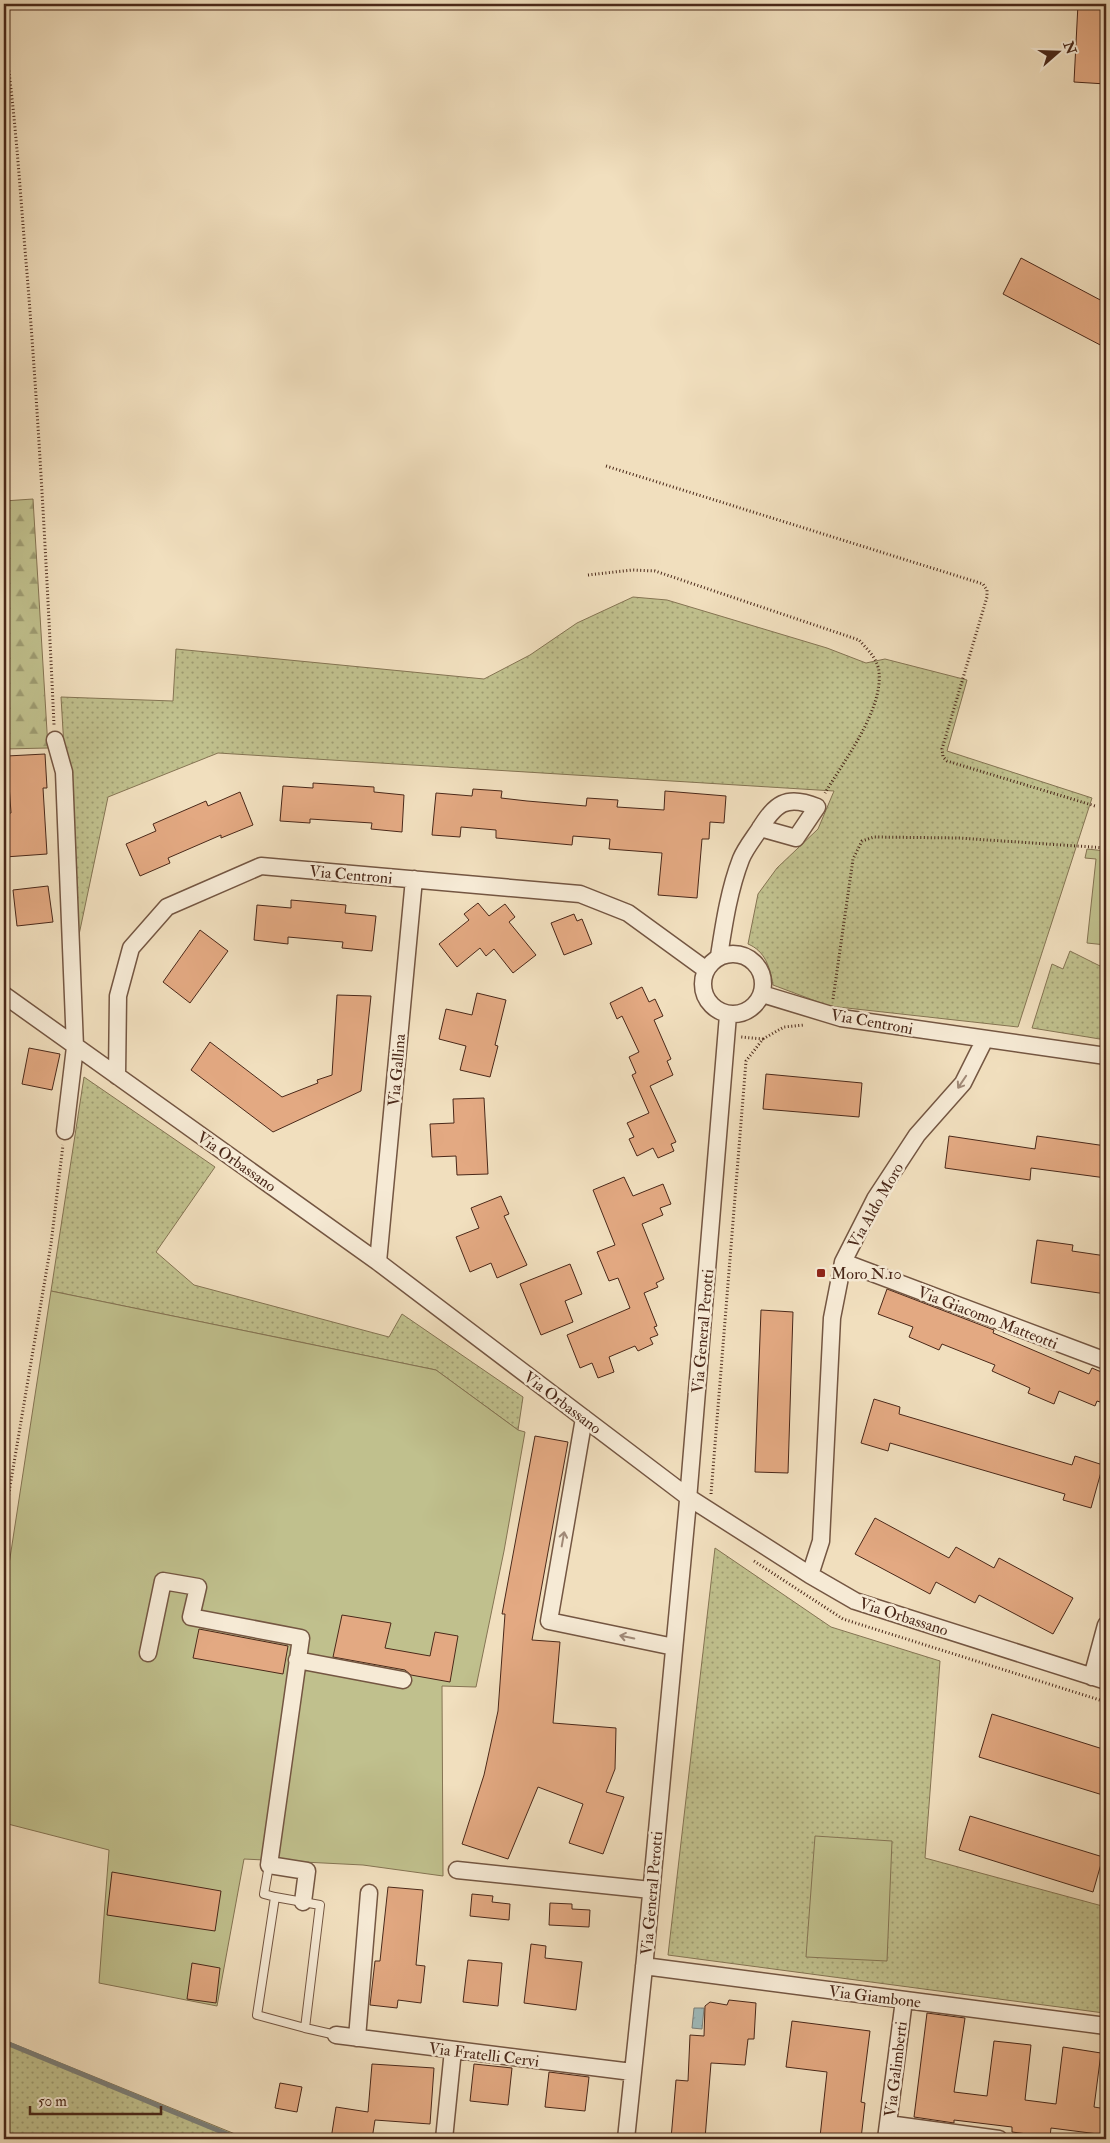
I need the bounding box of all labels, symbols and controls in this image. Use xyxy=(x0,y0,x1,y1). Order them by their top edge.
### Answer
north arrow xyxy=(1032,28,1082,78)
text: N xyxy=(1059,38,1080,57)
street label: Via Centroni xyxy=(309,861,393,889)
street label: Via Centroni xyxy=(829,1005,915,1039)
street label: Via Gallina xyxy=(384,1033,410,1107)
one-way arrow xyxy=(957,1075,967,1089)
street label: Via Orbassano xyxy=(193,1127,280,1197)
street label: Via Aldo Moro xyxy=(843,1159,908,1252)
place label: Moro N.10 xyxy=(831,1264,902,1284)
marker: Moro N.10 xyxy=(815,1267,827,1279)
street label: Via General Perotti xyxy=(688,1268,718,1394)
street label: Via Giacomo Matteotti xyxy=(915,1282,1061,1354)
street label: Via Orbassano xyxy=(520,1367,606,1439)
one-way arrow xyxy=(558,1532,568,1548)
street label: Via Orbassano xyxy=(857,1593,951,1641)
one-way arrow xyxy=(619,1632,635,1641)
street label: Via General Perotti xyxy=(637,1830,667,1956)
street label: Via Giambone xyxy=(828,1981,922,2013)
street label: Via Galimberti xyxy=(880,2020,912,2118)
street label: Via Fratelli Cervi xyxy=(428,2038,540,2072)
scale bar xyxy=(30,2083,161,2115)
text: 50 m xyxy=(38,2092,67,2111)

